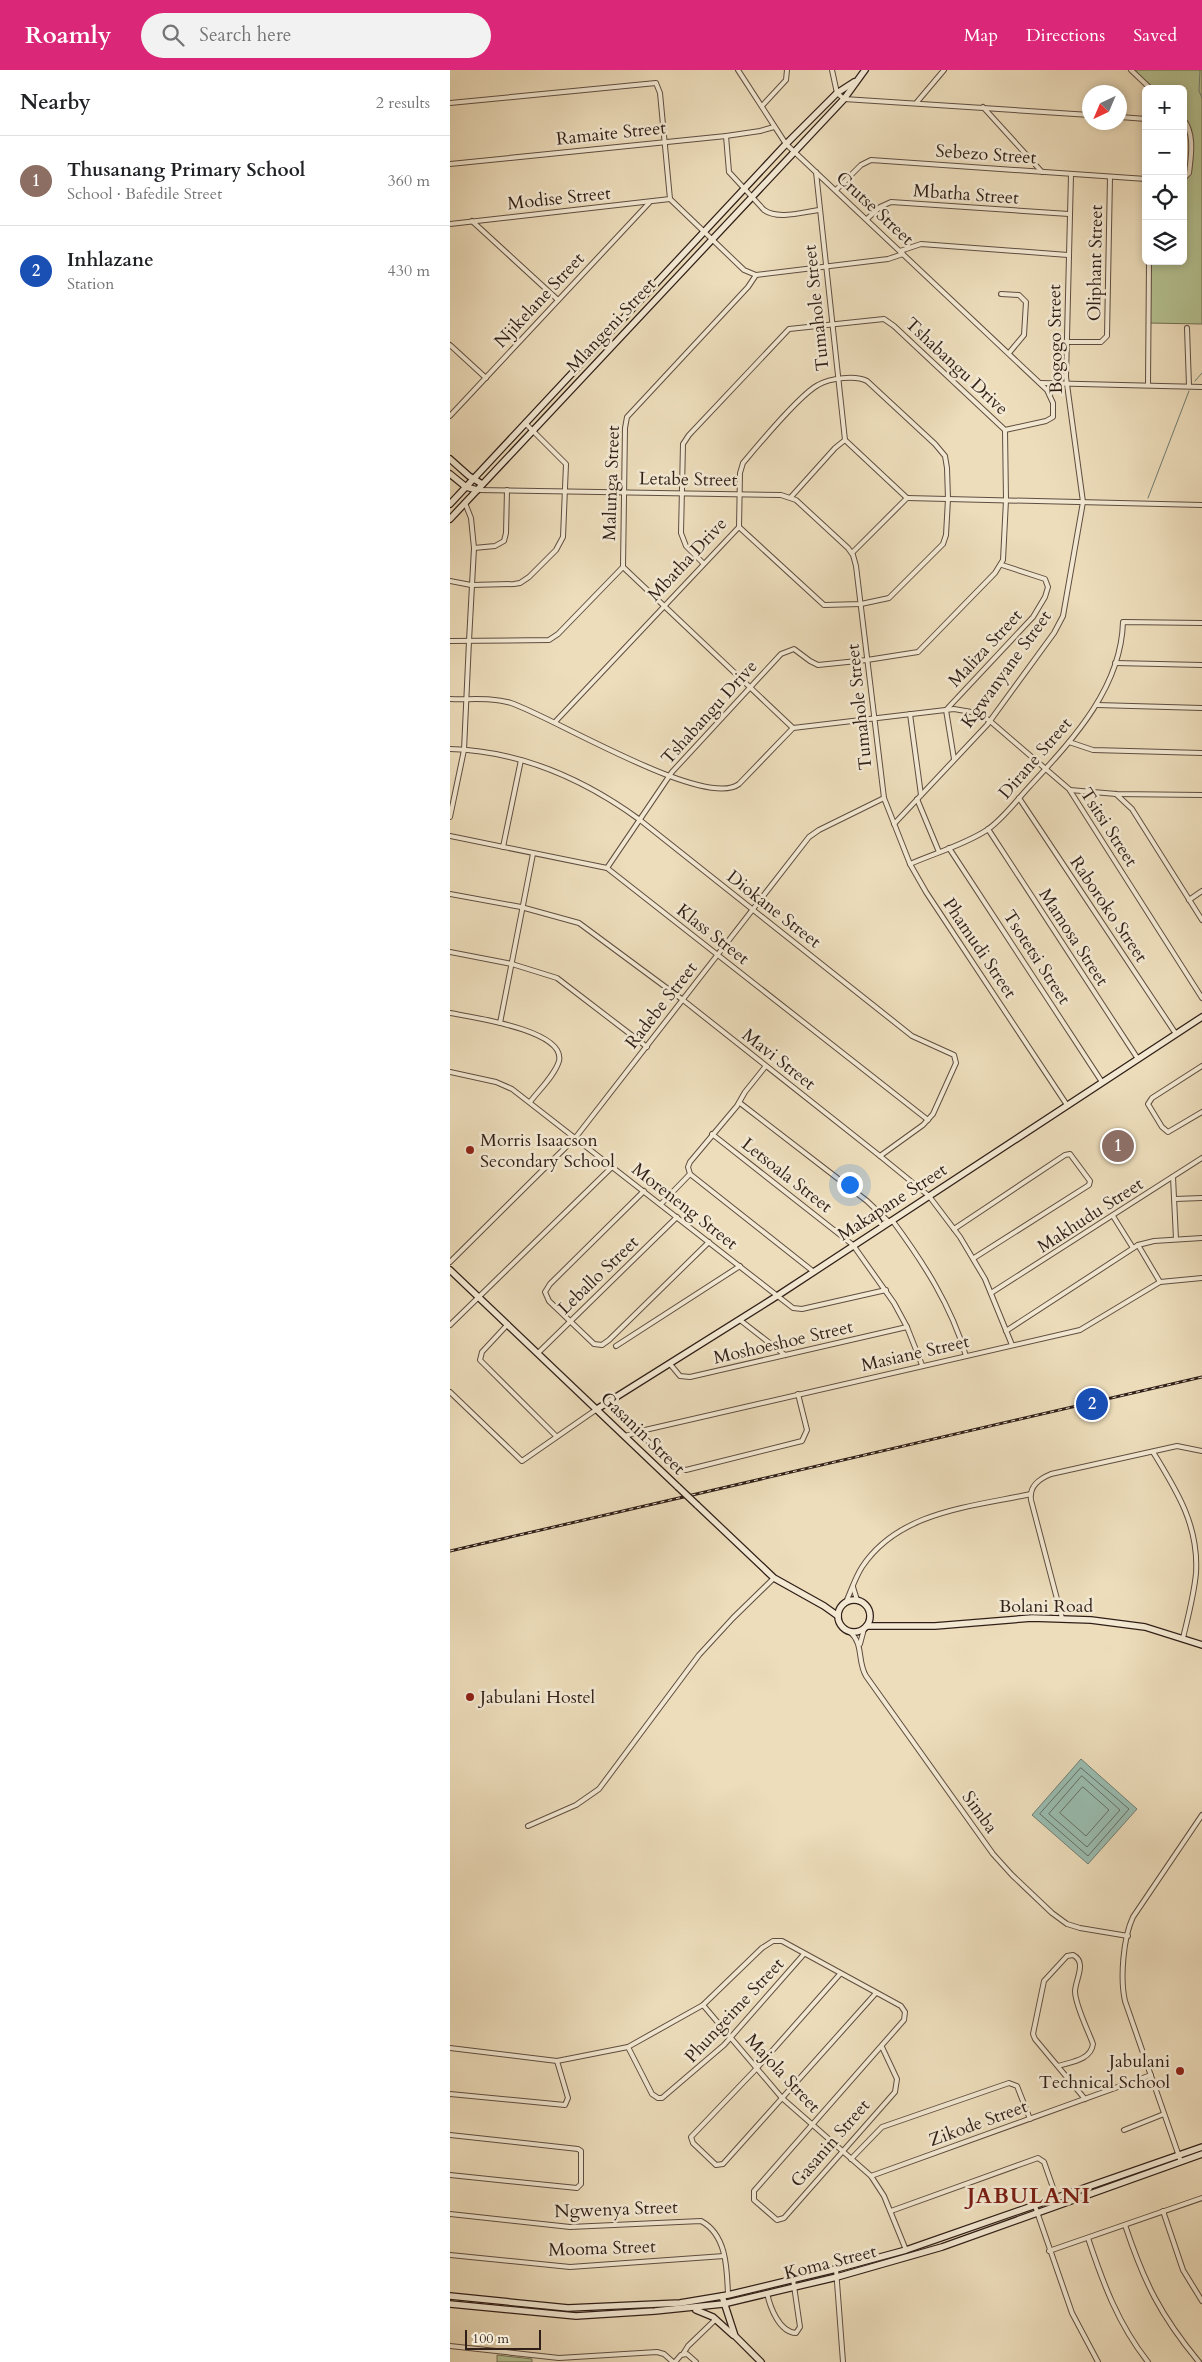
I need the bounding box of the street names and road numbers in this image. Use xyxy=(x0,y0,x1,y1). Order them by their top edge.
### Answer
street label: Ramaite Street xyxy=(555,115,668,152)
street label: Sebezo Street xyxy=(935,139,1037,171)
street label: Crutse Street xyxy=(830,166,919,251)
street label: Mbatha Street xyxy=(912,178,1020,211)
street label: Modise Street xyxy=(506,181,612,216)
street label: Oliphant Street xyxy=(1082,204,1109,321)
street label: Tumahole Street xyxy=(797,243,836,372)
street label: Njikelane Street xyxy=(489,247,590,354)
street label: Mlangeni Street xyxy=(561,272,662,378)
street label: Bogogo Street xyxy=(1042,284,1069,394)
street label: Tshabangu Drive xyxy=(900,312,1014,421)
street label: Malunga Street xyxy=(597,425,626,541)
street label: Letabe Street xyxy=(639,466,738,493)
street label: Mbatha Drive xyxy=(642,512,733,607)
street label: Maliza Street xyxy=(943,604,1028,693)
street label: Kgwanyane Street xyxy=(955,605,1058,733)
street label: Tumahole Street xyxy=(840,642,879,771)
street label: Tshabangu Drive xyxy=(656,655,763,770)
street label: Dirane Street xyxy=(993,712,1078,804)
street label: Tsitsi Street xyxy=(1074,783,1144,872)
street label: Raboroko Street xyxy=(1064,851,1154,968)
street label: Diokane Street xyxy=(721,865,826,954)
street label: Mamosa Street xyxy=(1033,884,1115,991)
street label: Phamudi Street xyxy=(937,893,1023,1004)
street label: Klass Street xyxy=(671,898,754,971)
street label: Tsotetsi Street xyxy=(997,905,1077,1010)
street label: Radebe Street xyxy=(620,956,703,1054)
street label: Mavi Street xyxy=(737,1023,821,1096)
street label: Letsoala Street xyxy=(736,1132,837,1219)
street label: Moreneng Street xyxy=(626,1157,743,1256)
street label: Makapane Street xyxy=(833,1157,952,1247)
street label: Makhudu Street xyxy=(1032,1172,1148,1259)
street label: Leballo Street xyxy=(552,1230,644,1320)
street label: Moshoeshoe Street xyxy=(711,1314,856,1371)
street label: Masiane Street xyxy=(859,1329,972,1378)
street label: Gasanin Street xyxy=(595,1386,691,1481)
street label: Bolani Road xyxy=(999,1594,1093,1619)
street label: Simba xyxy=(956,1786,1004,1839)
street label: Phungeime Street xyxy=(679,1952,790,2068)
street label: Majola Street xyxy=(739,2028,826,2119)
street label: Gasanin Street xyxy=(785,2094,876,2193)
street label: Zikode Street xyxy=(925,2094,1031,2153)
street label: Ngwenya Street xyxy=(554,2195,679,2224)
street label: Mooma Street xyxy=(548,2234,657,2263)
street label: Koma Street xyxy=(781,2239,879,2286)

